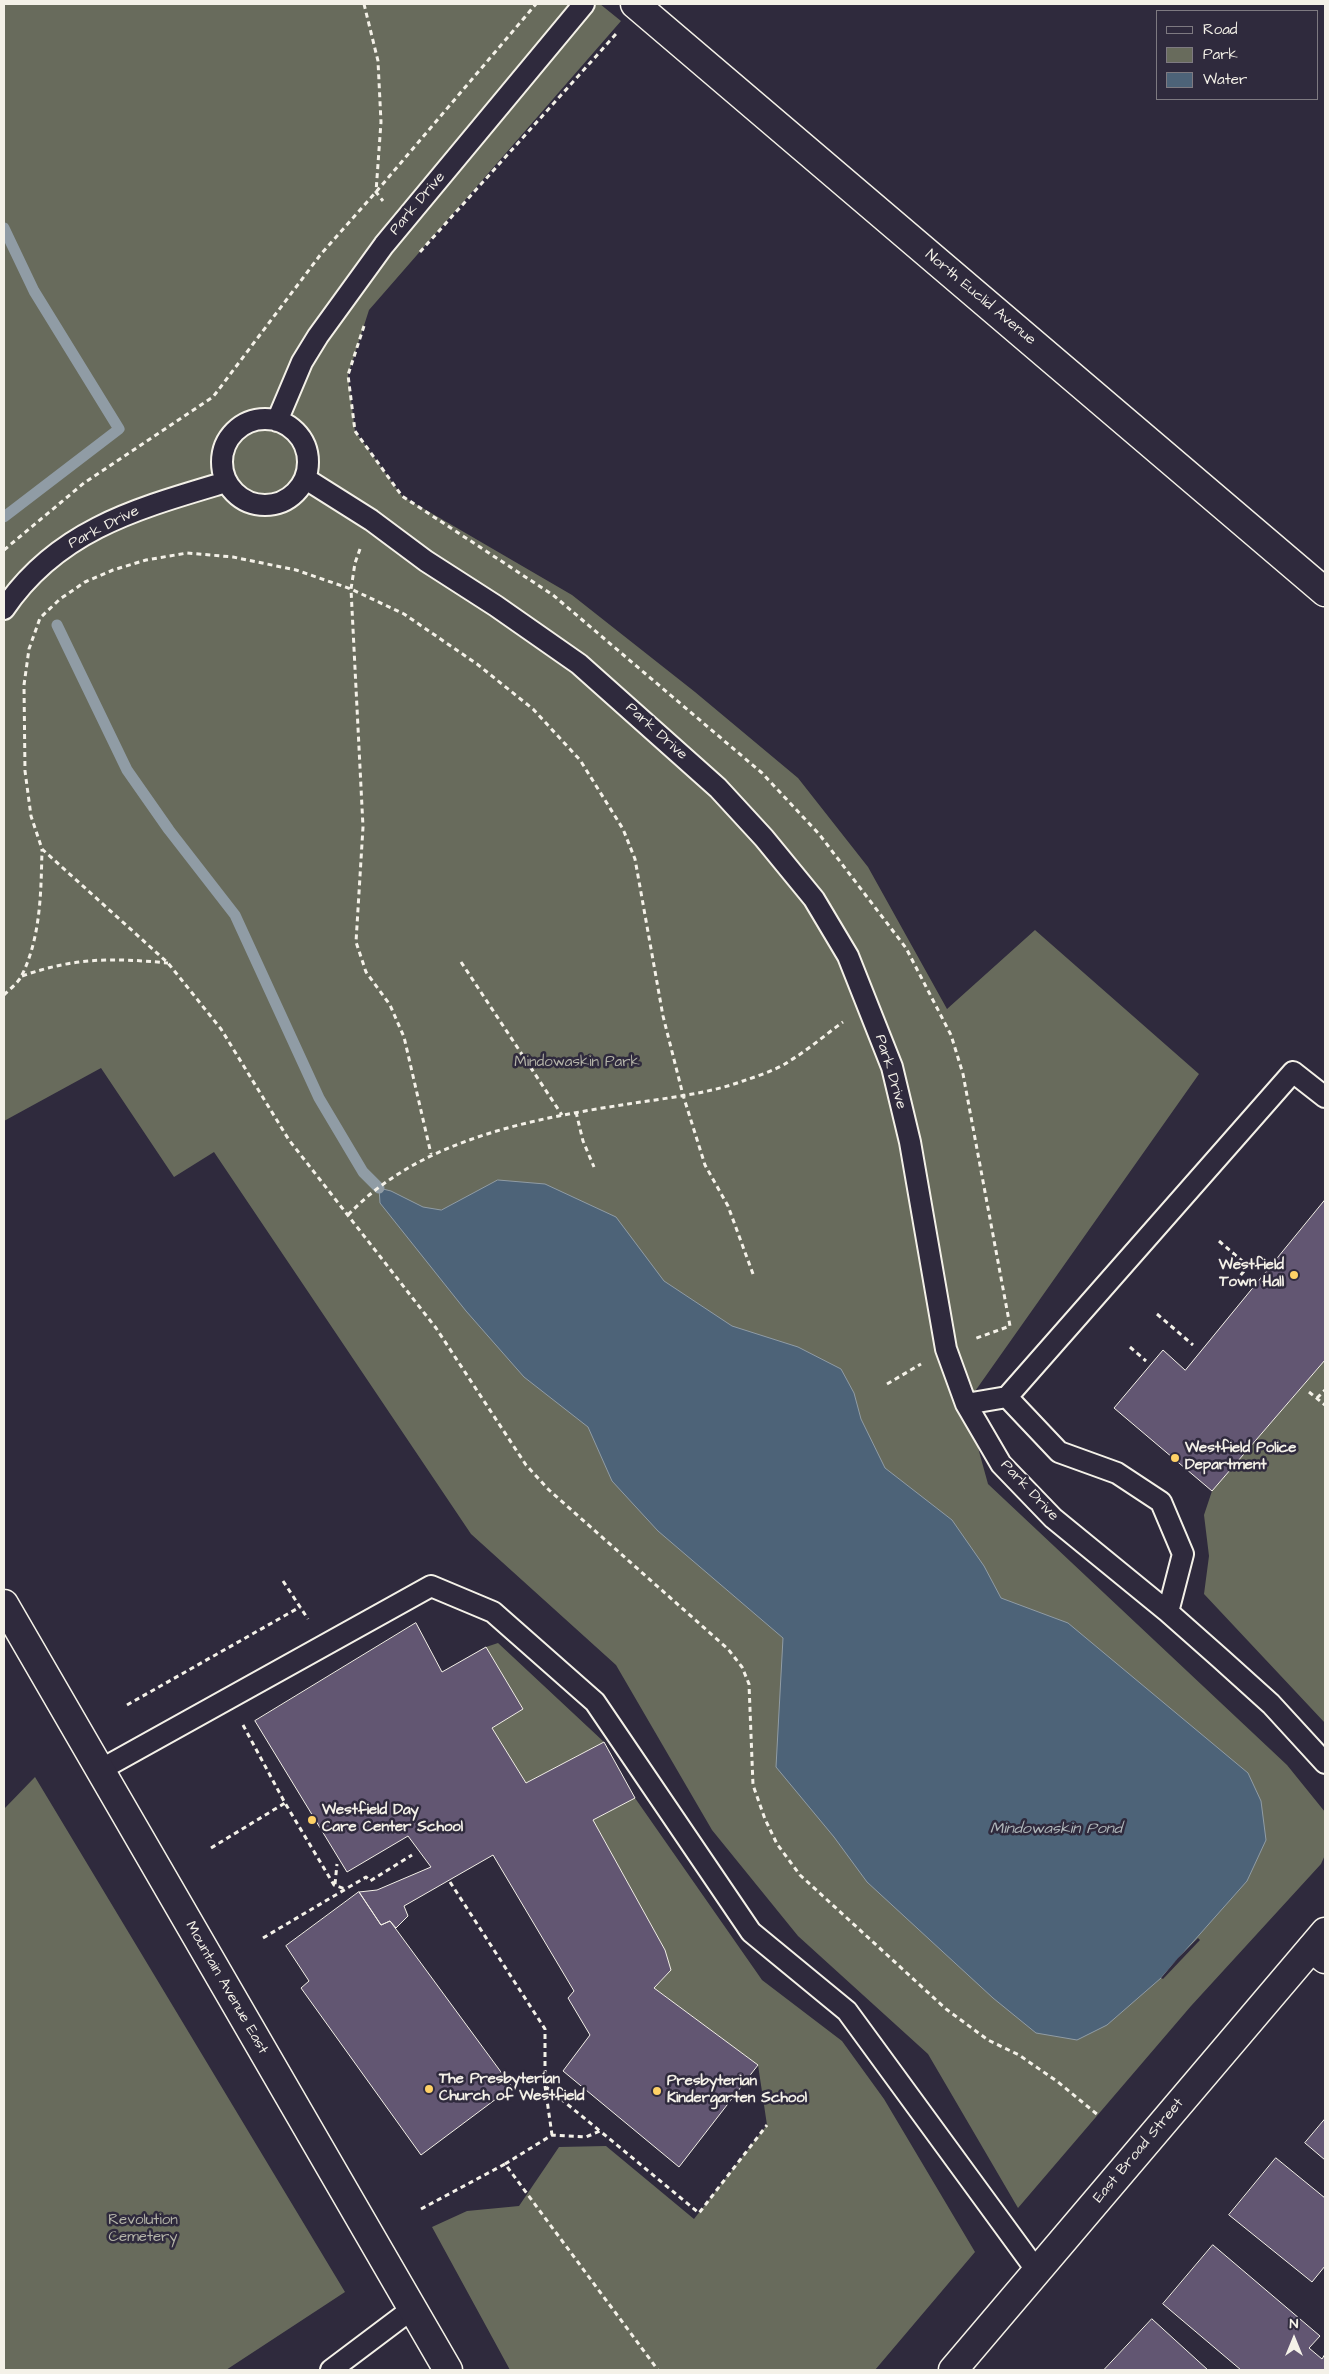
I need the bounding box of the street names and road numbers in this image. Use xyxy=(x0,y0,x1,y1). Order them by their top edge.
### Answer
street label: Park Drive xyxy=(386,169,450,239)
street label: North Euclid Avenue xyxy=(921,247,1039,349)
street label: Park Drive xyxy=(66,503,142,553)
street label: Park Drive xyxy=(621,700,691,764)
street label: Park Drive xyxy=(870,1033,910,1111)
street label: Park Drive xyxy=(996,1457,1062,1525)
street label: Mountain Avenue East xyxy=(181,1918,271,2058)
street label: East Broad Street xyxy=(1090,2095,1188,2207)

